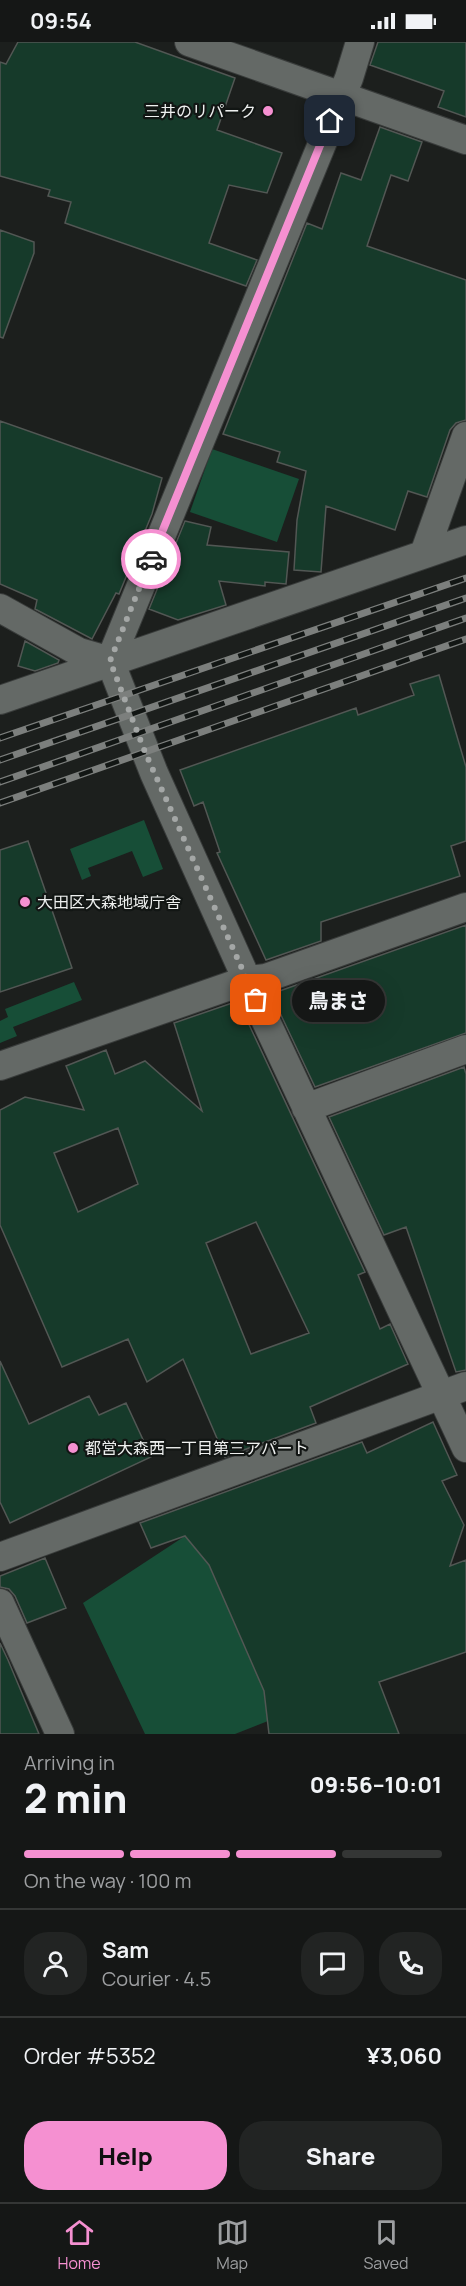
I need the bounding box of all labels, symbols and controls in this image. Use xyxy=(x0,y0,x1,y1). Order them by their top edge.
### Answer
text: 09:54 xyxy=(30,6,92,36)
pin xyxy=(304,95,355,146)
place label: 三井のリパーク xyxy=(144,100,256,122)
marker: 三井のリパーク xyxy=(261,104,275,118)
icon: home xyxy=(313,104,346,137)
courier xyxy=(121,529,181,589)
icon: car xyxy=(135,543,168,576)
place label: 大田区大森地域庁舎 xyxy=(37,891,181,913)
marker: 大田区大森地域庁舎 xyxy=(18,895,32,909)
pin xyxy=(230,974,281,1025)
callout: 鳥まさ xyxy=(292,979,385,1021)
icon: bag xyxy=(239,983,272,1016)
text: 鳥まさ xyxy=(309,987,369,1014)
place label: 都営大森西一丁目第三アパート xyxy=(85,1437,309,1459)
marker: 都営大森西一丁目第三アパート xyxy=(66,1441,80,1455)
text: Arriving in xyxy=(24,1749,115,1776)
text: 09:56–10:01 xyxy=(310,1770,442,1800)
text: 2 min xyxy=(24,1771,127,1825)
text: On the way · 100 m xyxy=(24,1867,191,1894)
button: person xyxy=(24,1932,87,1995)
button: chat xyxy=(301,1932,364,1995)
button: phone xyxy=(379,1932,442,1995)
text: Sam xyxy=(102,1935,149,1965)
text: Courier · 4.5 xyxy=(102,1965,211,1992)
text: Order #5352 xyxy=(24,2041,156,2071)
text: ¥3,060 xyxy=(366,2041,442,2071)
button: Help xyxy=(24,2121,227,2190)
button: Share xyxy=(239,2121,442,2190)
tab: Home xyxy=(57,2216,101,2274)
tab: Map xyxy=(216,2216,249,2274)
tab: Saved xyxy=(363,2216,409,2274)

